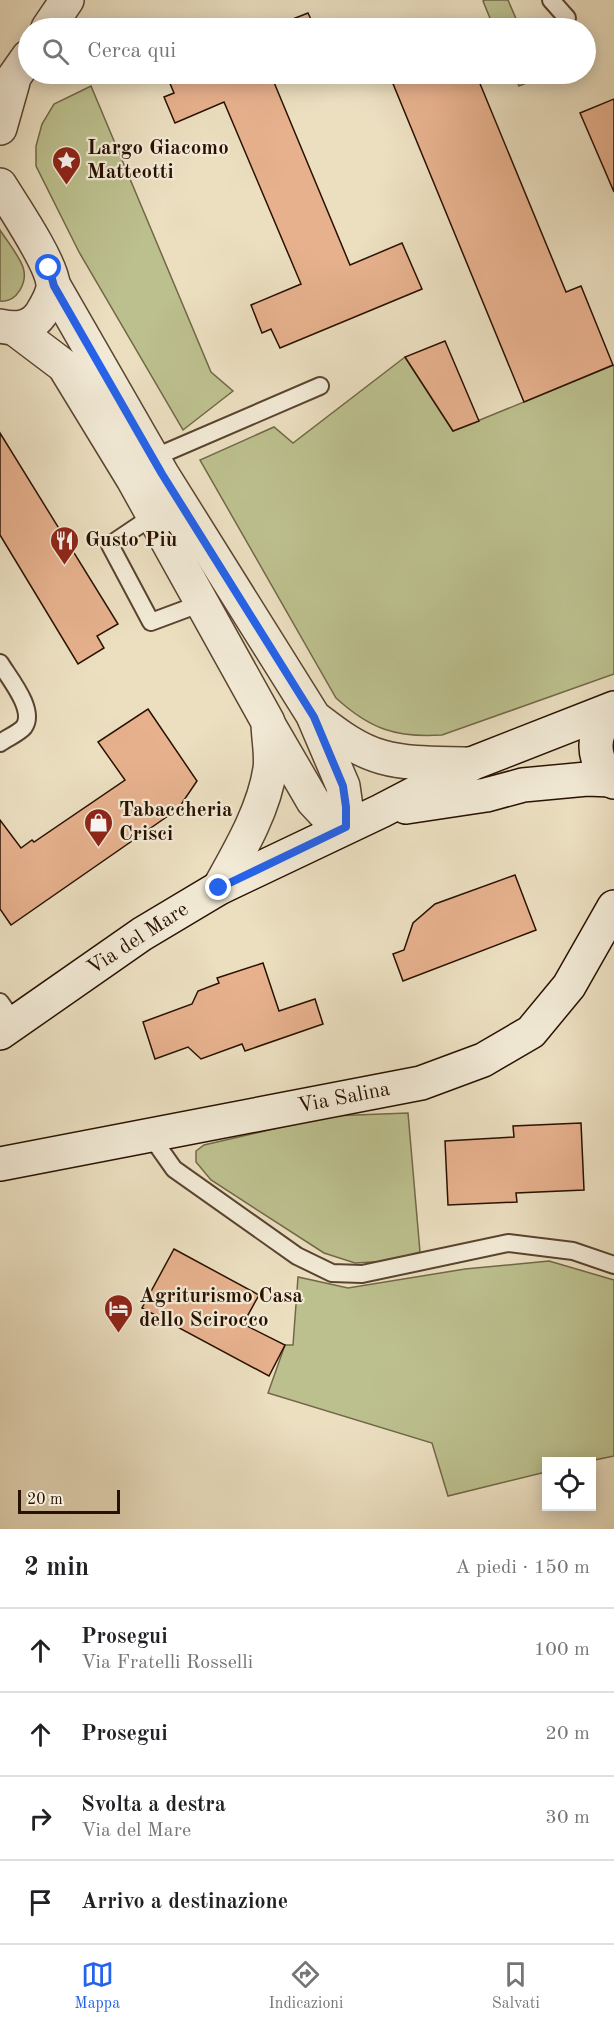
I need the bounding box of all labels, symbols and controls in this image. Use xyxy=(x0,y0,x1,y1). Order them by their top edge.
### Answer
search box xyxy=(18,18,596,84)
icon: search xyxy=(39,35,72,68)
text: Cerca qui xyxy=(87,40,176,62)
place label: Largo Giacomo Matteotti xyxy=(87,138,229,183)
place icon: Largo Giacomo Matteotti xyxy=(50,144,82,186)
route start xyxy=(35,254,61,280)
restaurant icon: Gusto Più xyxy=(48,524,80,566)
place label: Gusto Più xyxy=(85,530,177,551)
place label: Tabaccheria Crisci xyxy=(119,800,233,845)
shop icon: Tabaccheria Crisci xyxy=(82,806,114,848)
route end xyxy=(205,874,231,900)
street label: Via del Mare xyxy=(84,899,192,979)
street label: Via Salina xyxy=(296,1079,392,1117)
place label: Agriturismo Casa dello Scirocco xyxy=(139,1286,303,1331)
hotel icon: Agriturismo Casa dello Scirocco xyxy=(102,1292,134,1334)
map controls xyxy=(542,1457,596,1511)
button: locate xyxy=(542,1457,596,1511)
scale bar xyxy=(18,1487,120,1514)
text: 20 m xyxy=(27,1492,63,1508)
text: 2 min xyxy=(24,1555,89,1581)
text: A piedi · 150 m xyxy=(455,1558,590,1578)
text: Prosegui xyxy=(81,1626,168,1648)
icon: ahead xyxy=(24,1634,57,1667)
text: 100 m xyxy=(534,1640,590,1660)
text: Via Fratelli Rosselli xyxy=(81,1653,253,1673)
icon: ahead xyxy=(24,1718,57,1751)
text: Prosegui xyxy=(81,1723,168,1745)
text: 20 m xyxy=(545,1724,590,1744)
text: Svolta a destra xyxy=(81,1794,226,1816)
icon: right xyxy=(24,1802,57,1835)
text: 30 m xyxy=(545,1808,590,1828)
text: Via del Mare xyxy=(81,1821,191,1841)
icon: arrive xyxy=(24,1886,57,1919)
text: Arrivo a destinazione xyxy=(81,1891,288,1913)
tab: Mappa xyxy=(74,1958,120,2014)
tab: Indicazioni xyxy=(269,1958,343,2014)
tab: Salvati xyxy=(492,1958,540,2014)

